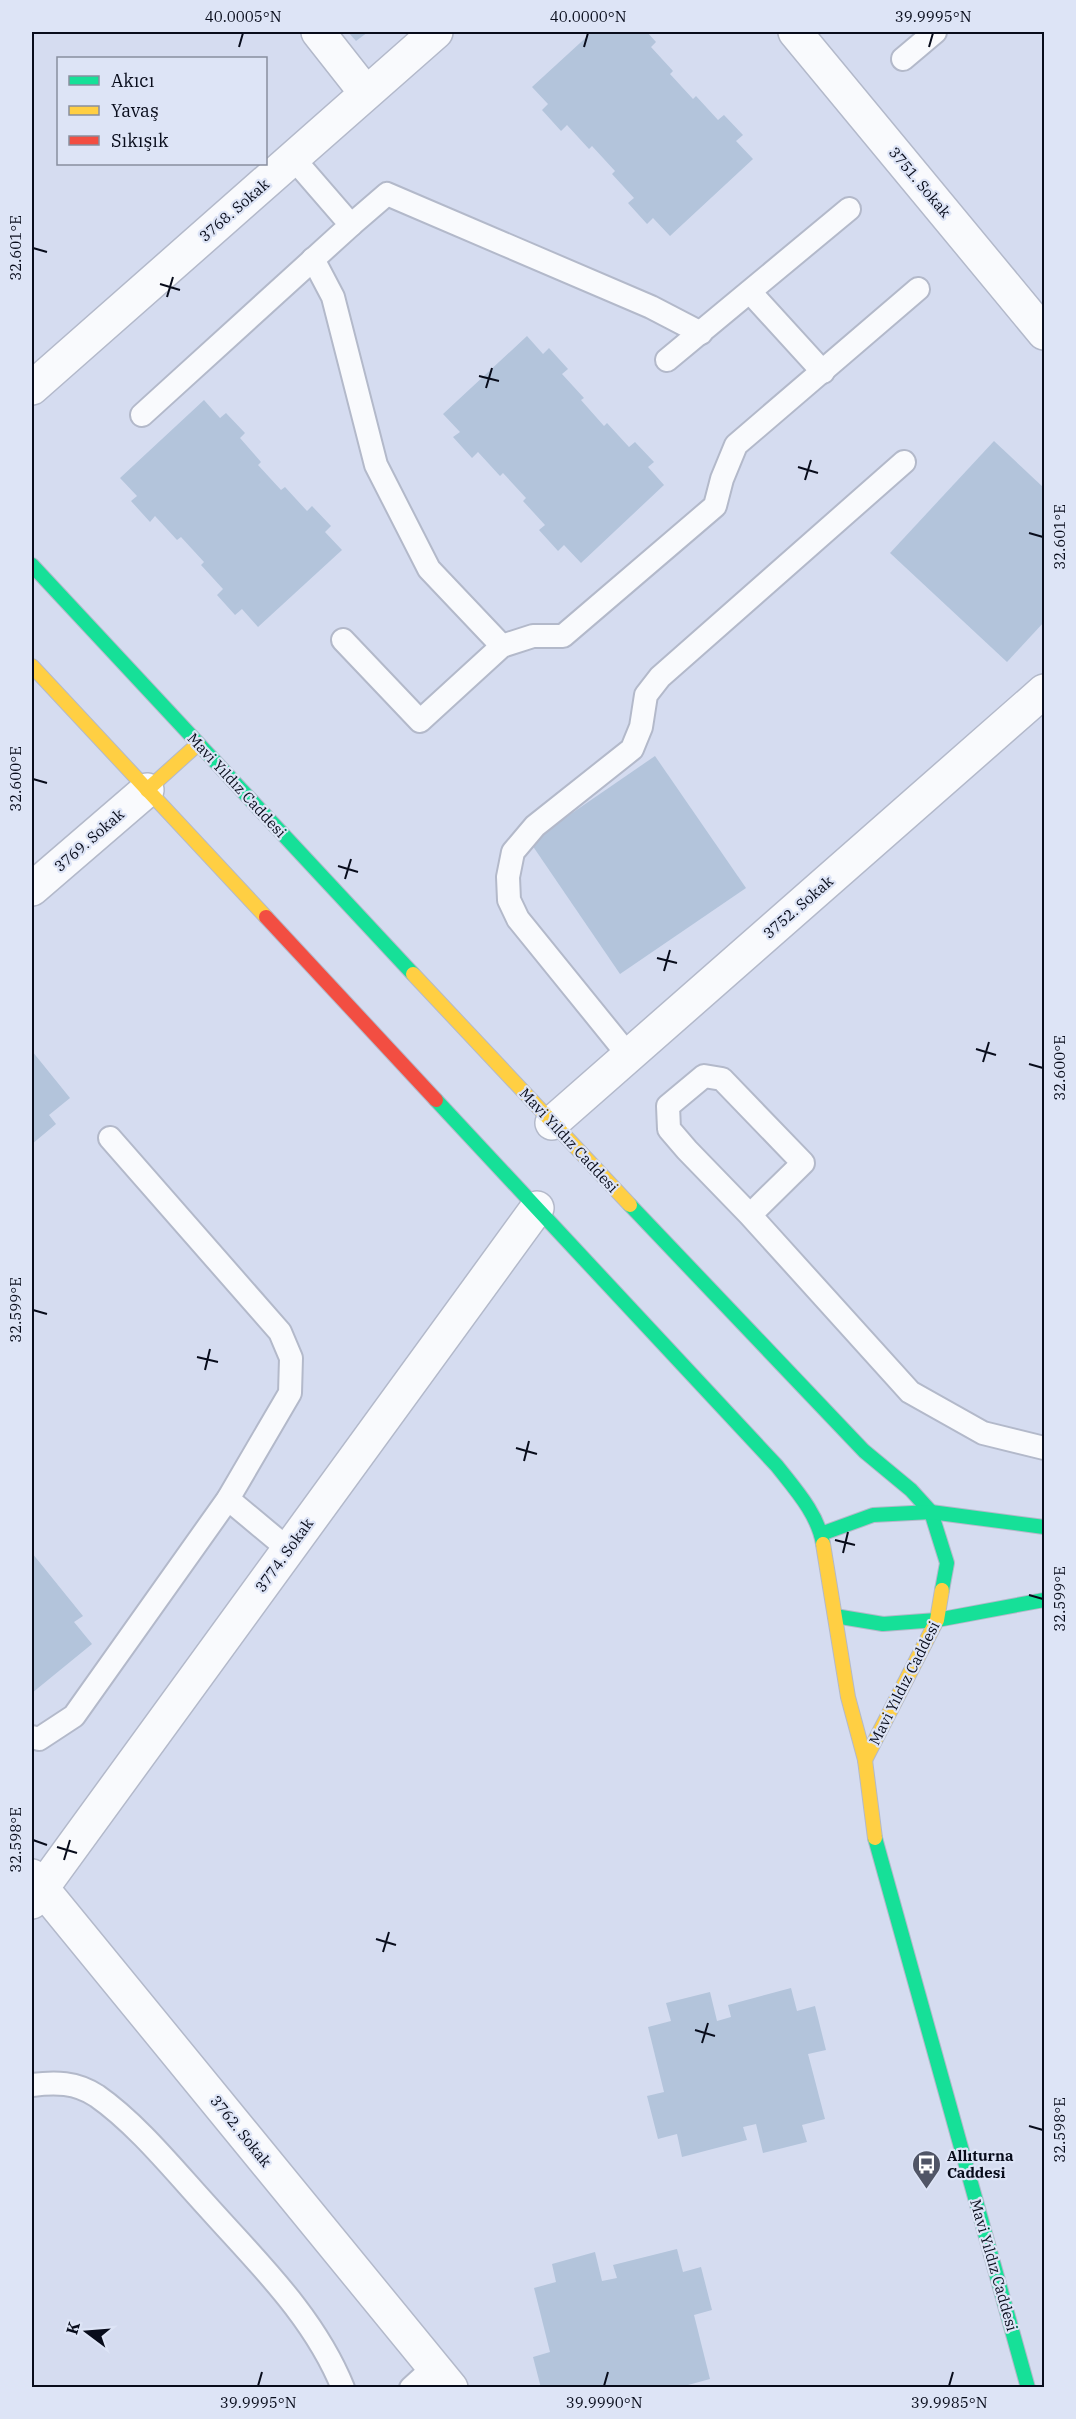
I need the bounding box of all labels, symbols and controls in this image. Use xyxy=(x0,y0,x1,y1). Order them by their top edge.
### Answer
text: 40.0005°N xyxy=(205,7,281,26)
text: 40.0000°N xyxy=(550,7,626,26)
text: 39.9995°N xyxy=(895,7,971,26)
legend xyxy=(57,57,267,165)
text: Akıcı xyxy=(111,69,155,92)
text: Yavaş xyxy=(111,99,159,122)
text: Sıkışık xyxy=(111,129,169,152)
street label: 3751. Sokak xyxy=(885,143,955,221)
street label: 3768. Sokak xyxy=(195,174,273,246)
text: 32.601°E xyxy=(6,215,25,281)
text: 32.601°E xyxy=(1050,504,1069,570)
street label: Mavi Yıldız Caddesi xyxy=(184,729,291,842)
text: 32.600°E xyxy=(6,746,25,812)
street label: 3769. Sokak xyxy=(50,804,128,876)
street label: 3752. Sokak xyxy=(759,871,837,943)
text: 32.600°E xyxy=(1050,1035,1069,1101)
street label: Mavi Yıldız Caddesi xyxy=(516,1084,623,1197)
text: 32.599°E xyxy=(6,1277,25,1343)
street label: 3774. Sokak xyxy=(251,1514,317,1596)
text: 32.599°E xyxy=(1050,1566,1069,1632)
street label: Mavi Yıldız Caddesi xyxy=(865,1618,944,1748)
text: 32.598°E xyxy=(6,1807,25,1873)
street label: 3762. Sokak xyxy=(206,2091,276,2171)
text: 32.598°E xyxy=(1050,2097,1069,2163)
place label: Allıturna Caddesi xyxy=(947,2146,1014,2182)
bus stop icon: Allıturna Caddesi xyxy=(910,2148,942,2190)
street label: Mavi Yıldız Caddesi xyxy=(966,2197,1022,2333)
north arrow xyxy=(57,2302,117,2362)
text: K xyxy=(61,2319,84,2337)
text: 39.9995°N xyxy=(220,2393,296,2412)
text: 39.9990°N xyxy=(566,2393,642,2412)
text: 39.9985°N xyxy=(911,2393,987,2412)

